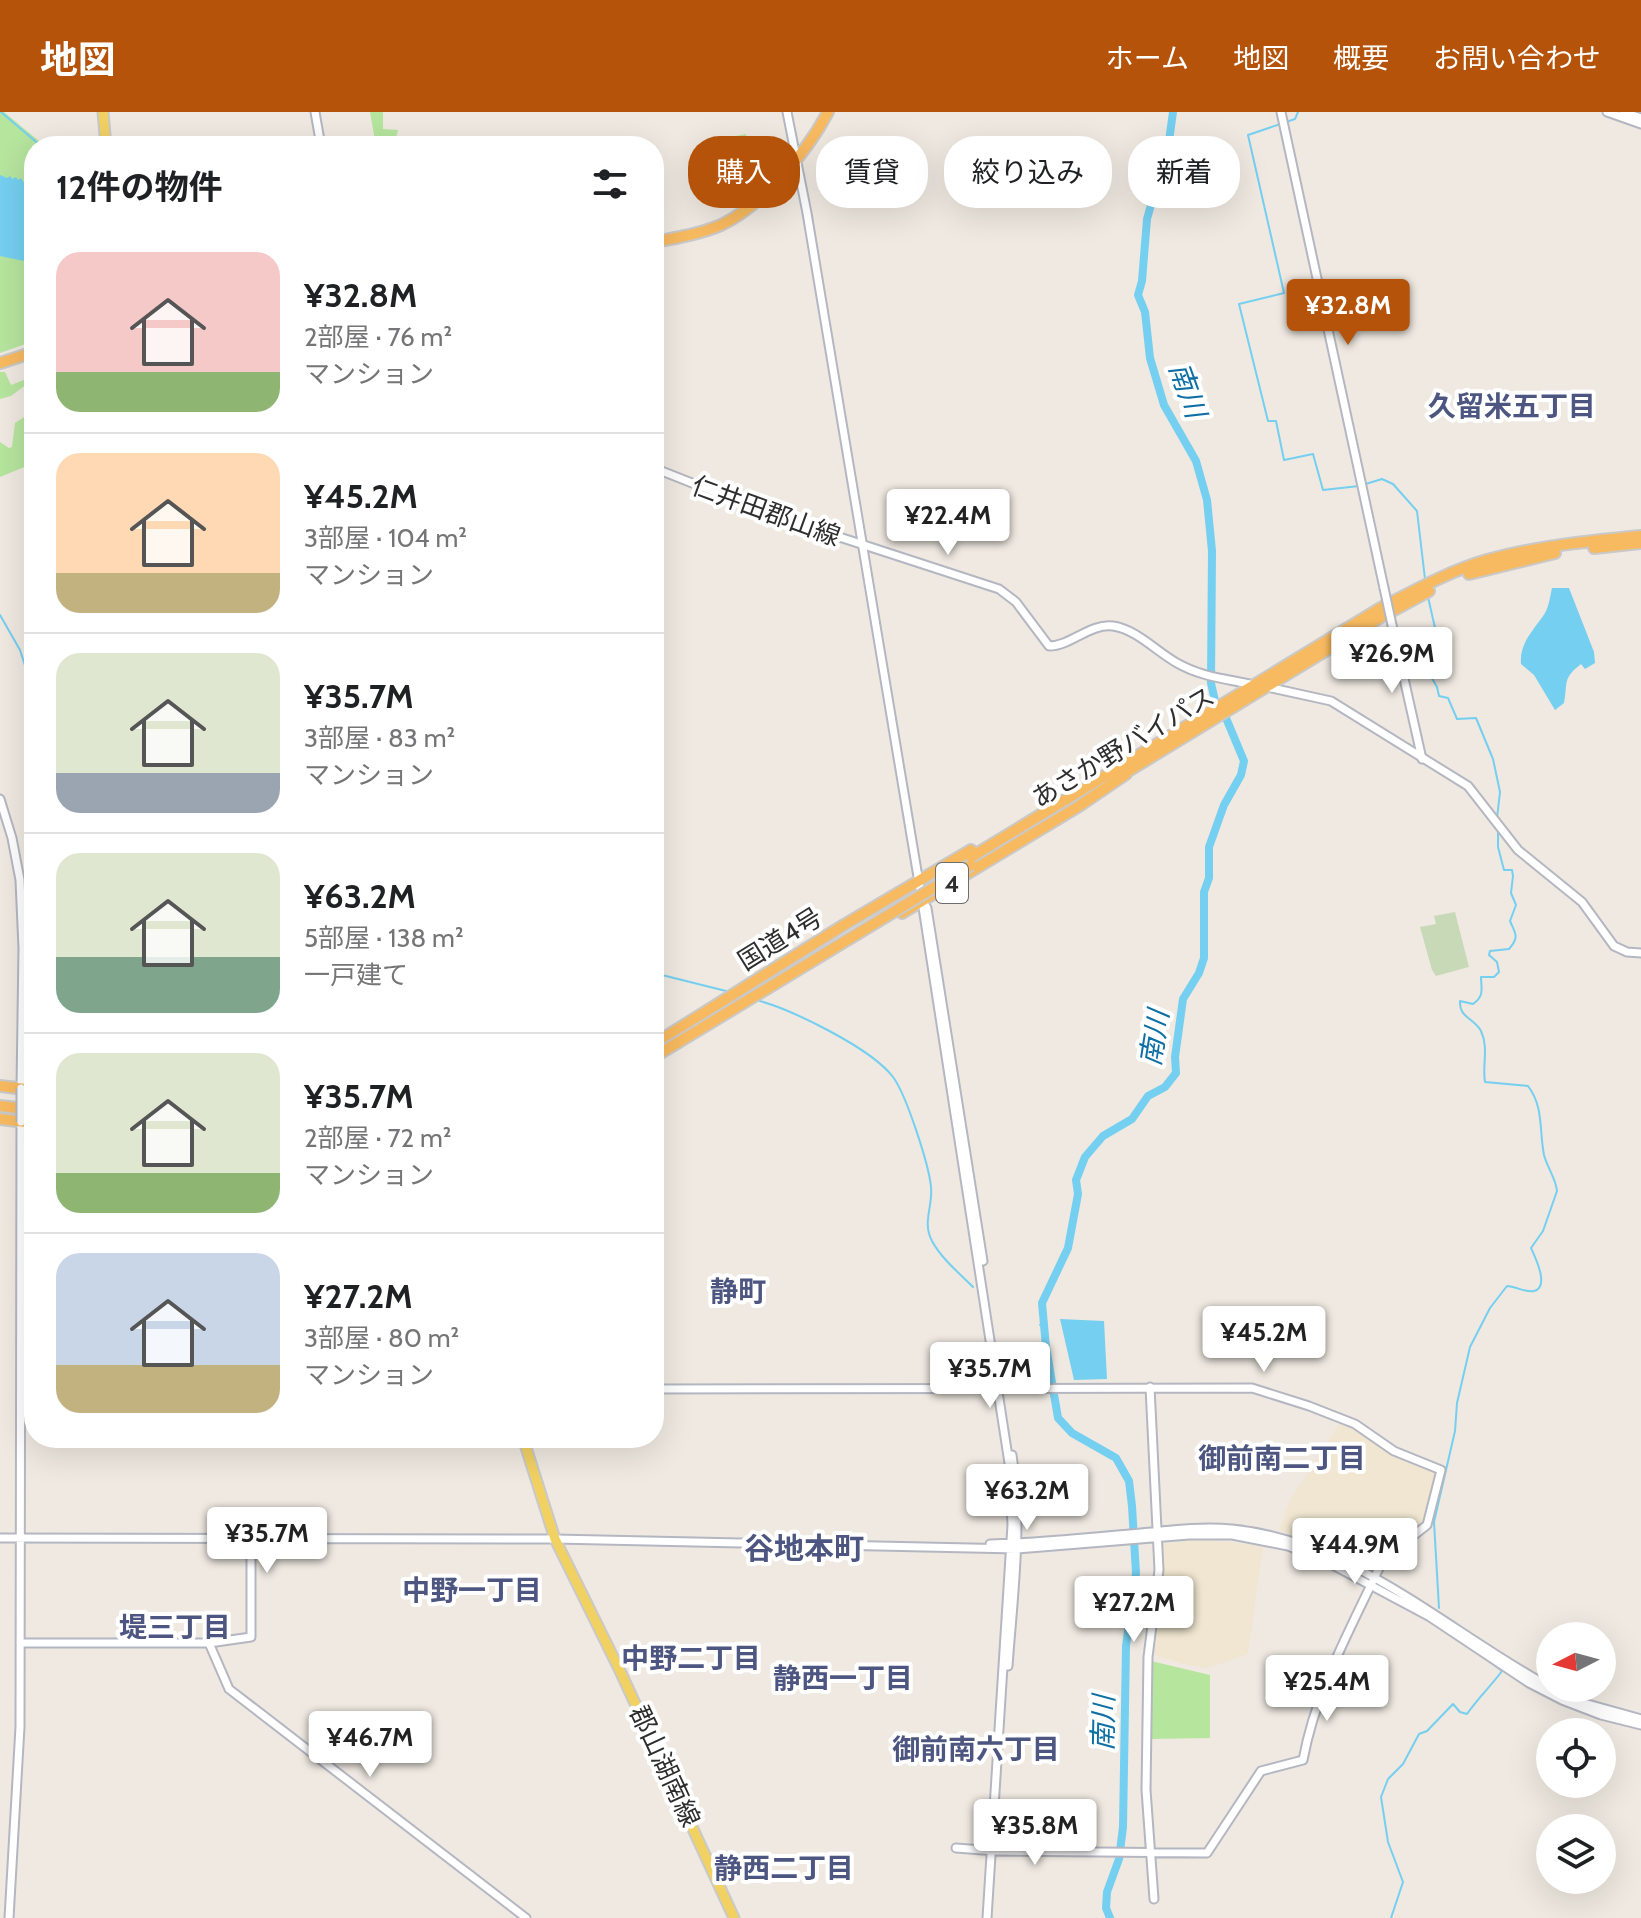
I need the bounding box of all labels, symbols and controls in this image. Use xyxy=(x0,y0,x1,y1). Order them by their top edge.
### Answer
text: 地図 xyxy=(40,36,116,83)
text: ホーム xyxy=(1106,41,1189,75)
text: 地図 xyxy=(1233,41,1289,75)
text: 概要 xyxy=(1333,41,1389,75)
text: お問い合わせ xyxy=(1433,41,1601,75)
chip: 購入 xyxy=(688,136,800,208)
chip: 賃貸 xyxy=(816,136,928,208)
chip: 絞り込み xyxy=(944,136,1112,208)
chip: 新着 xyxy=(1128,136,1240,208)
icon: filters xyxy=(588,162,632,206)
text: 12件の物件 xyxy=(56,166,223,208)
text: ¥32.8M xyxy=(304,274,417,316)
pin: ¥32.8M xyxy=(1283,279,1413,347)
icon: home xyxy=(120,284,216,380)
text: ¥32.8M xyxy=(1305,289,1391,321)
text: 2部屋 · 76 m² xyxy=(304,321,452,353)
text: マンション xyxy=(304,358,434,390)
water label: 南川 xyxy=(1162,358,1215,425)
district label: 久留米五丁目 xyxy=(1428,389,1596,423)
street label: 仁井田郡山線 xyxy=(687,469,845,553)
text: ¥45.2M xyxy=(304,475,418,517)
icon: home xyxy=(120,485,216,581)
pin: ¥22.4M xyxy=(883,489,1013,557)
text: ¥22.4M xyxy=(905,499,991,531)
text: 3部屋 · 104 m² xyxy=(304,522,467,554)
text: マンション xyxy=(304,559,434,591)
pin: ¥26.9M xyxy=(1327,627,1457,695)
text: ¥26.9M xyxy=(1349,637,1435,669)
text: ¥35.7M xyxy=(304,675,414,717)
street label: あさか野バイパス xyxy=(1026,680,1220,814)
icon: home xyxy=(120,685,216,781)
text: 3部屋 · 83 m² xyxy=(304,722,455,754)
text: マンション xyxy=(304,759,434,791)
road number: 4 xyxy=(936,863,968,903)
text: ¥63.2M xyxy=(304,875,416,917)
icon: home xyxy=(120,885,216,981)
street label: 国道4号 xyxy=(732,901,828,977)
text: 5部屋 · 138 m² xyxy=(304,922,464,954)
text: 一戸建て xyxy=(304,959,408,991)
water label: 南川 xyxy=(1133,1005,1176,1068)
text: ¥35.7M xyxy=(304,1075,414,1117)
icon: home xyxy=(120,1085,216,1181)
text: 2部屋 · 72 m² xyxy=(304,1122,452,1154)
text: マンション xyxy=(304,1159,434,1191)
district label: 静町 xyxy=(710,1274,766,1308)
text: ¥27.2M xyxy=(304,1275,413,1317)
icon: home xyxy=(120,1285,216,1381)
pin: ¥45.2M xyxy=(1199,1306,1329,1374)
text: ¥45.2M xyxy=(1221,1316,1308,1348)
text: 3部屋 · 80 m² xyxy=(304,1322,459,1354)
pin: ¥35.7M xyxy=(925,1342,1055,1410)
text: ¥35.7M xyxy=(948,1352,1032,1384)
text: マンション xyxy=(304,1359,434,1391)
district label: 御前南二丁目 xyxy=(1198,1441,1366,1475)
pin: ¥63.2M xyxy=(962,1464,1092,1532)
text: ¥63.2M xyxy=(984,1474,1070,1506)
pin: ¥35.7M xyxy=(202,1507,332,1575)
text: ¥35.7M xyxy=(225,1517,309,1549)
pin: ¥44.9M xyxy=(1290,1518,1420,1586)
text: ¥44.9M xyxy=(1310,1528,1400,1560)
district label: 谷地本町 xyxy=(744,1530,864,1567)
district label: 中野一丁目 xyxy=(402,1573,542,1607)
pin: ¥27.2M xyxy=(1069,1576,1199,1644)
text: ¥27.2M xyxy=(1093,1586,1176,1618)
district label: 堤三丁目 xyxy=(119,1610,231,1644)
north arrow xyxy=(1536,1622,1616,1702)
map controls xyxy=(1536,1622,1616,1894)
district label: 中野二丁目 xyxy=(621,1641,761,1675)
pin: ¥25.4M xyxy=(1262,1655,1392,1723)
district label: 静西一丁目 xyxy=(773,1661,913,1695)
text: ¥25.4M xyxy=(1284,1665,1371,1697)
water label: 南川 xyxy=(1086,1692,1121,1751)
street label: 郡山湖南線 xyxy=(623,1700,707,1832)
pin: ¥46.7M xyxy=(305,1711,435,1779)
button: locate xyxy=(1536,1718,1616,1798)
text: ¥46.7M xyxy=(327,1721,413,1753)
district label: 御前南六丁目 xyxy=(892,1732,1060,1766)
pin: ¥35.8M xyxy=(970,1799,1100,1867)
text: ¥35.8M xyxy=(992,1809,1078,1841)
button: layers xyxy=(1536,1814,1616,1894)
district label: 静西二丁目 xyxy=(714,1851,854,1885)

